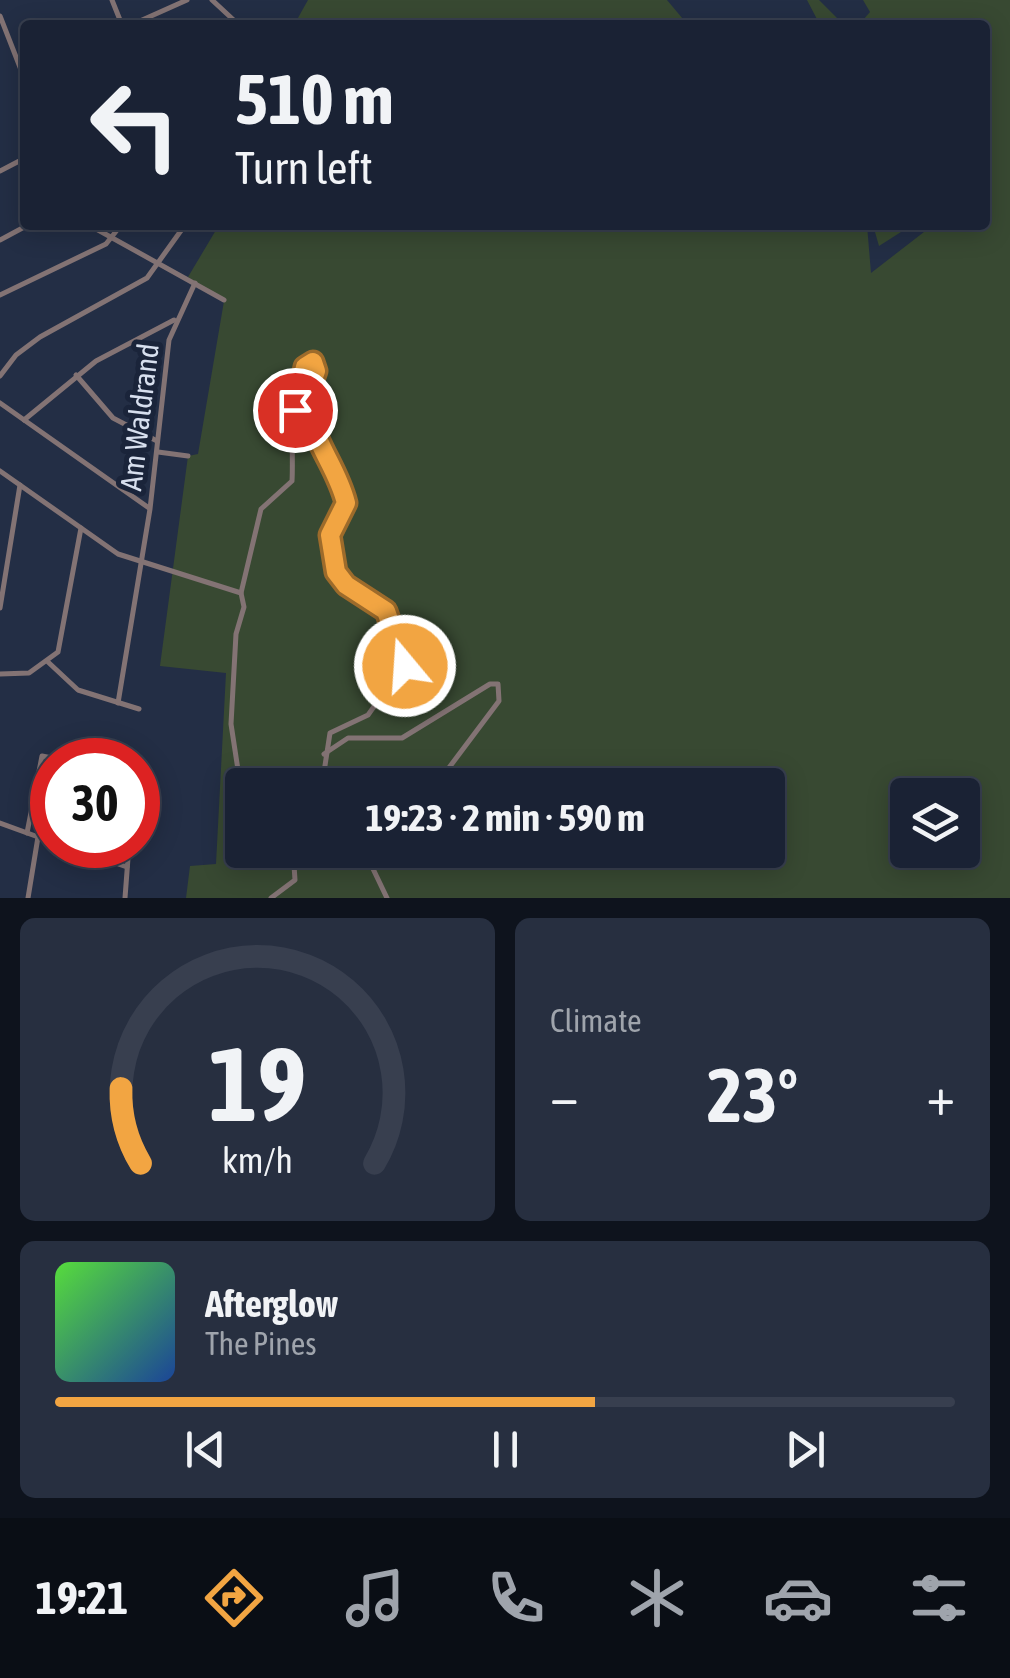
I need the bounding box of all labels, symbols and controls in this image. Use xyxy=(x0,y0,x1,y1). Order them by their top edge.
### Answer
text: 510 m xyxy=(235,59,394,139)
icon: left xyxy=(70,60,200,190)
text: Turn left xyxy=(235,142,373,194)
street label: Am Waldrand xyxy=(113,341,165,493)
pin xyxy=(253,368,338,453)
icon: arrive xyxy=(268,383,323,438)
position arrow xyxy=(353,614,457,718)
speed limit sign: 30 xyxy=(30,738,160,868)
map controls xyxy=(890,778,980,868)
button: layers xyxy=(890,778,980,868)
text: 19:23 · 2 min · 590 m xyxy=(365,796,645,839)
text: Climate xyxy=(550,1002,642,1039)
text: 19 xyxy=(209,1024,306,1143)
text: 23° xyxy=(707,1052,798,1138)
text: − xyxy=(550,1064,579,1127)
text: + xyxy=(926,1064,955,1127)
text: km/h xyxy=(222,1140,293,1181)
text: Afterglow xyxy=(205,1282,338,1325)
text: The Pines xyxy=(205,1325,317,1362)
icon: previous xyxy=(178,1422,233,1477)
icon: pause xyxy=(478,1422,533,1477)
icon: next xyxy=(778,1422,833,1477)
icon: directions xyxy=(199,1563,269,1633)
icon: music xyxy=(340,1563,410,1633)
icon: phone xyxy=(481,1563,551,1633)
icon: climate xyxy=(622,1563,692,1633)
icon: car xyxy=(763,1563,833,1633)
icon: filters xyxy=(904,1563,974,1633)
text: 19:21 xyxy=(36,1572,128,1624)

